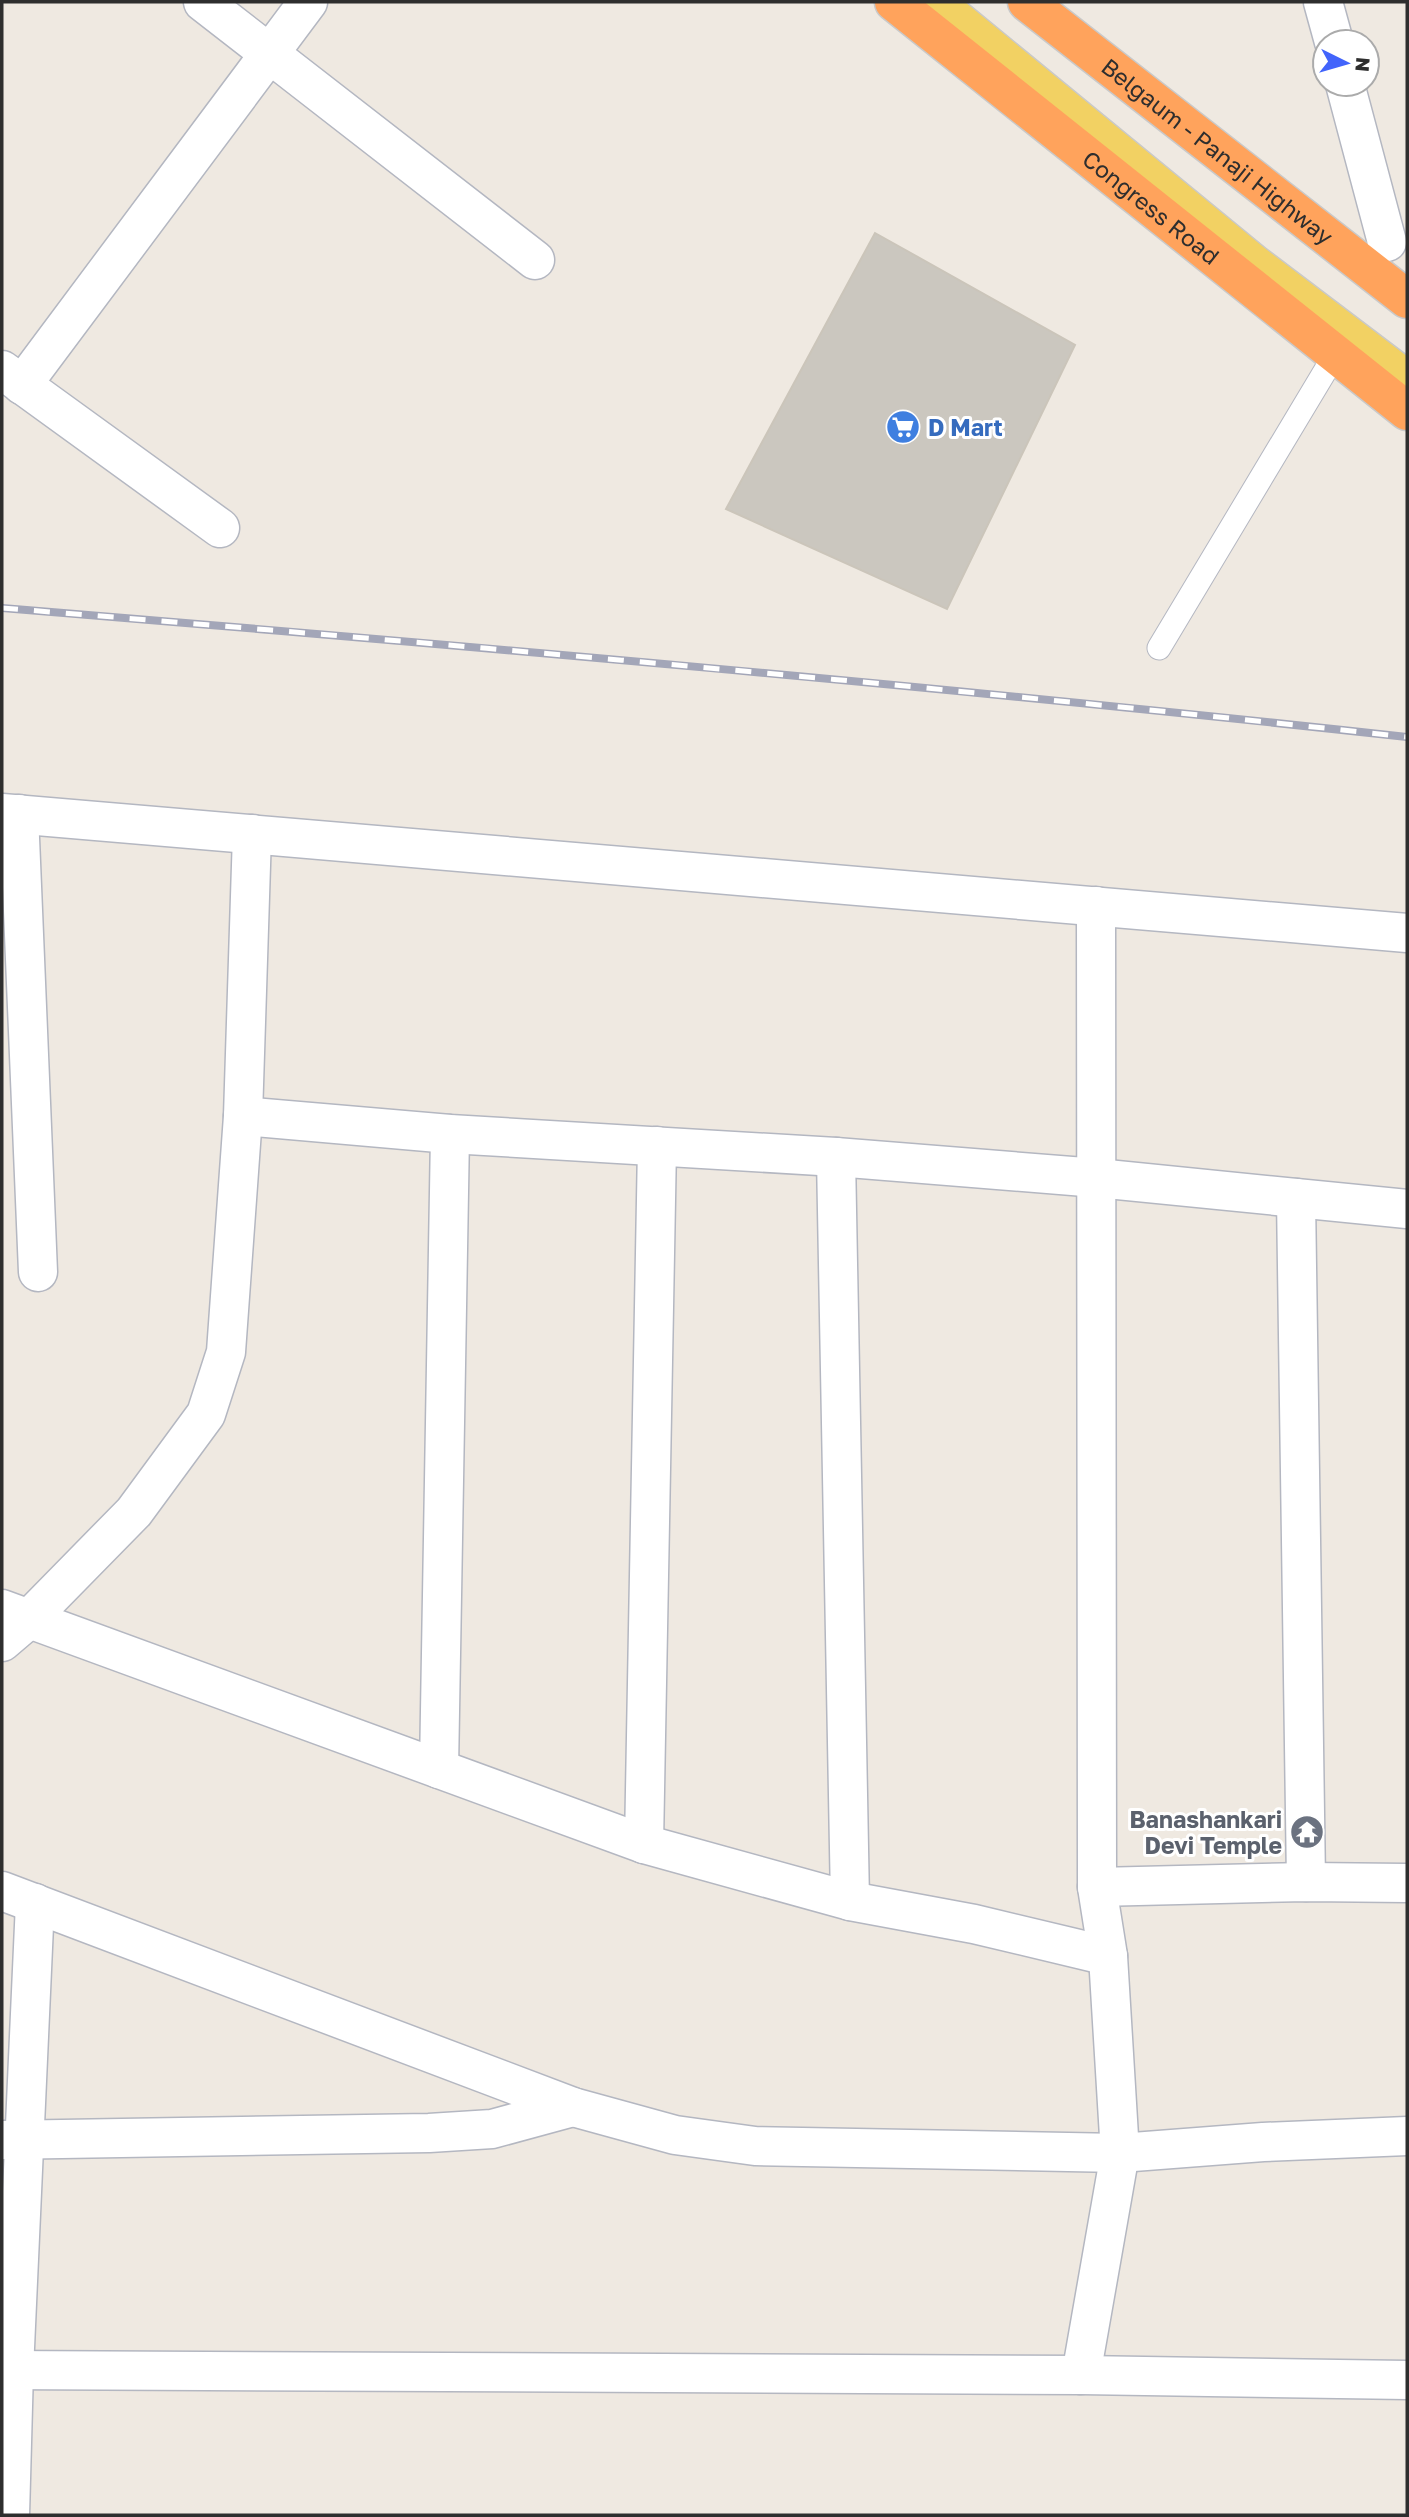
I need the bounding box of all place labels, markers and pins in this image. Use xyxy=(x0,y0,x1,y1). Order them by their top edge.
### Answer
supermarket icon: D Mart xyxy=(884,408,922,446)
place label: D Mart xyxy=(928,413,1003,441)
place label: Banashankari Devi Temple xyxy=(1129,1805,1282,1859)
temple icon: Banashankari Devi Temple xyxy=(1288,1813,1326,1851)

